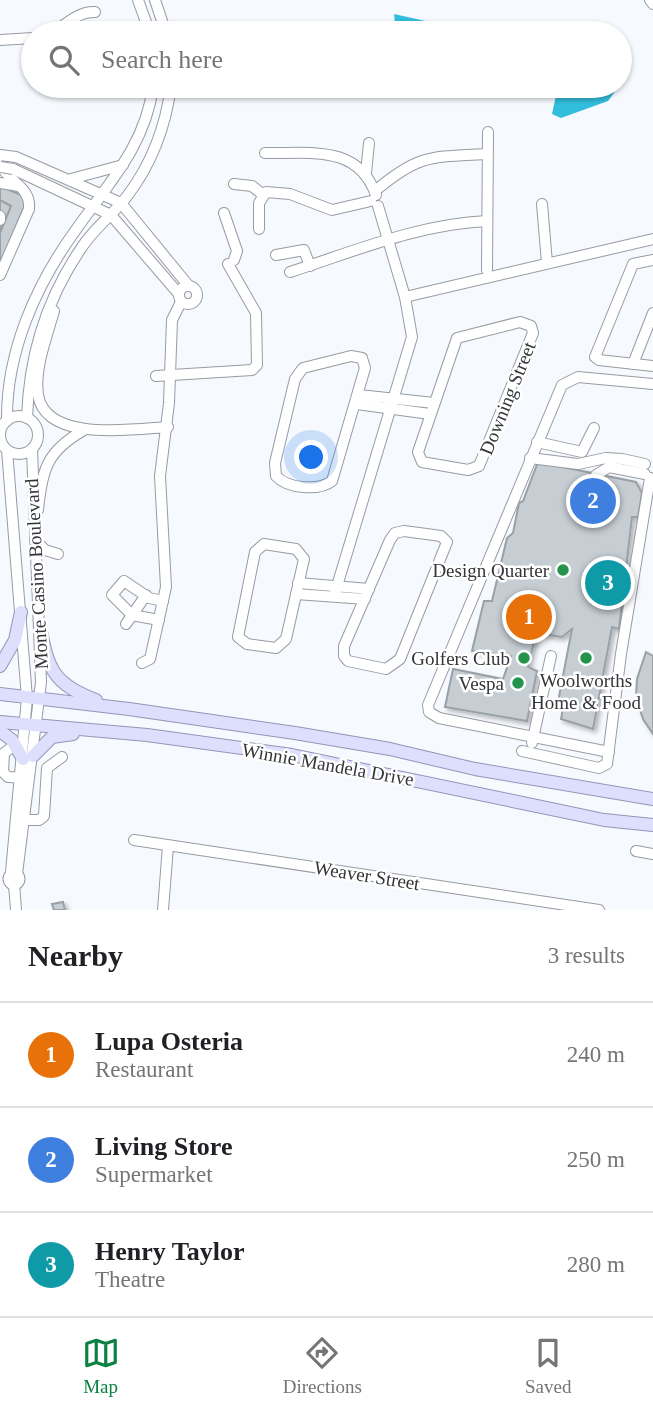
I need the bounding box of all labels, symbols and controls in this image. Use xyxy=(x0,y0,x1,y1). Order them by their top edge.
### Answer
search box xyxy=(21,21,632,98)
icon: search xyxy=(45,41,83,79)
text: Search here xyxy=(101,45,223,74)
street label: Downing Street xyxy=(475,338,540,458)
your location xyxy=(294,440,328,474)
pin: 2 xyxy=(570,475,616,527)
street label: Monte Casino Boulevard xyxy=(21,478,52,670)
pin: 3 xyxy=(585,557,631,609)
place label: Design Quarter xyxy=(432,560,550,581)
marker: Design Quarter xyxy=(555,562,571,578)
pin: 1 xyxy=(506,591,552,643)
place label: Golfers Club xyxy=(411,648,510,669)
marker: Golfers Club xyxy=(516,650,532,666)
marker: Woolworths Home & Food xyxy=(578,650,594,666)
place label: Woolworths Home & Food xyxy=(531,670,641,713)
place label: Vespa xyxy=(459,673,505,694)
marker: Vespa xyxy=(510,675,526,691)
street label: Winnie Mandela Drive xyxy=(240,739,416,790)
street label: Weaver Street xyxy=(313,857,422,894)
text: Nearby xyxy=(28,939,123,972)
text: 3 results xyxy=(548,943,625,968)
text: Lupa Osteria xyxy=(95,1027,243,1056)
text: 1 xyxy=(45,1042,57,1067)
text: 240 m xyxy=(567,1042,625,1067)
text: Restaurant xyxy=(95,1057,193,1082)
text: Living Store xyxy=(95,1132,232,1161)
text: 2 xyxy=(45,1147,57,1172)
text: 250 m xyxy=(567,1147,625,1172)
text: Supermarket xyxy=(95,1162,213,1187)
text: Henry Taylor xyxy=(95,1237,245,1266)
text: 3 xyxy=(45,1252,57,1277)
text: 280 m xyxy=(567,1252,625,1277)
text: Theatre xyxy=(95,1267,165,1292)
tab: Map xyxy=(82,1334,120,1398)
tab: Directions xyxy=(283,1334,362,1398)
tab: Saved xyxy=(525,1334,571,1398)

